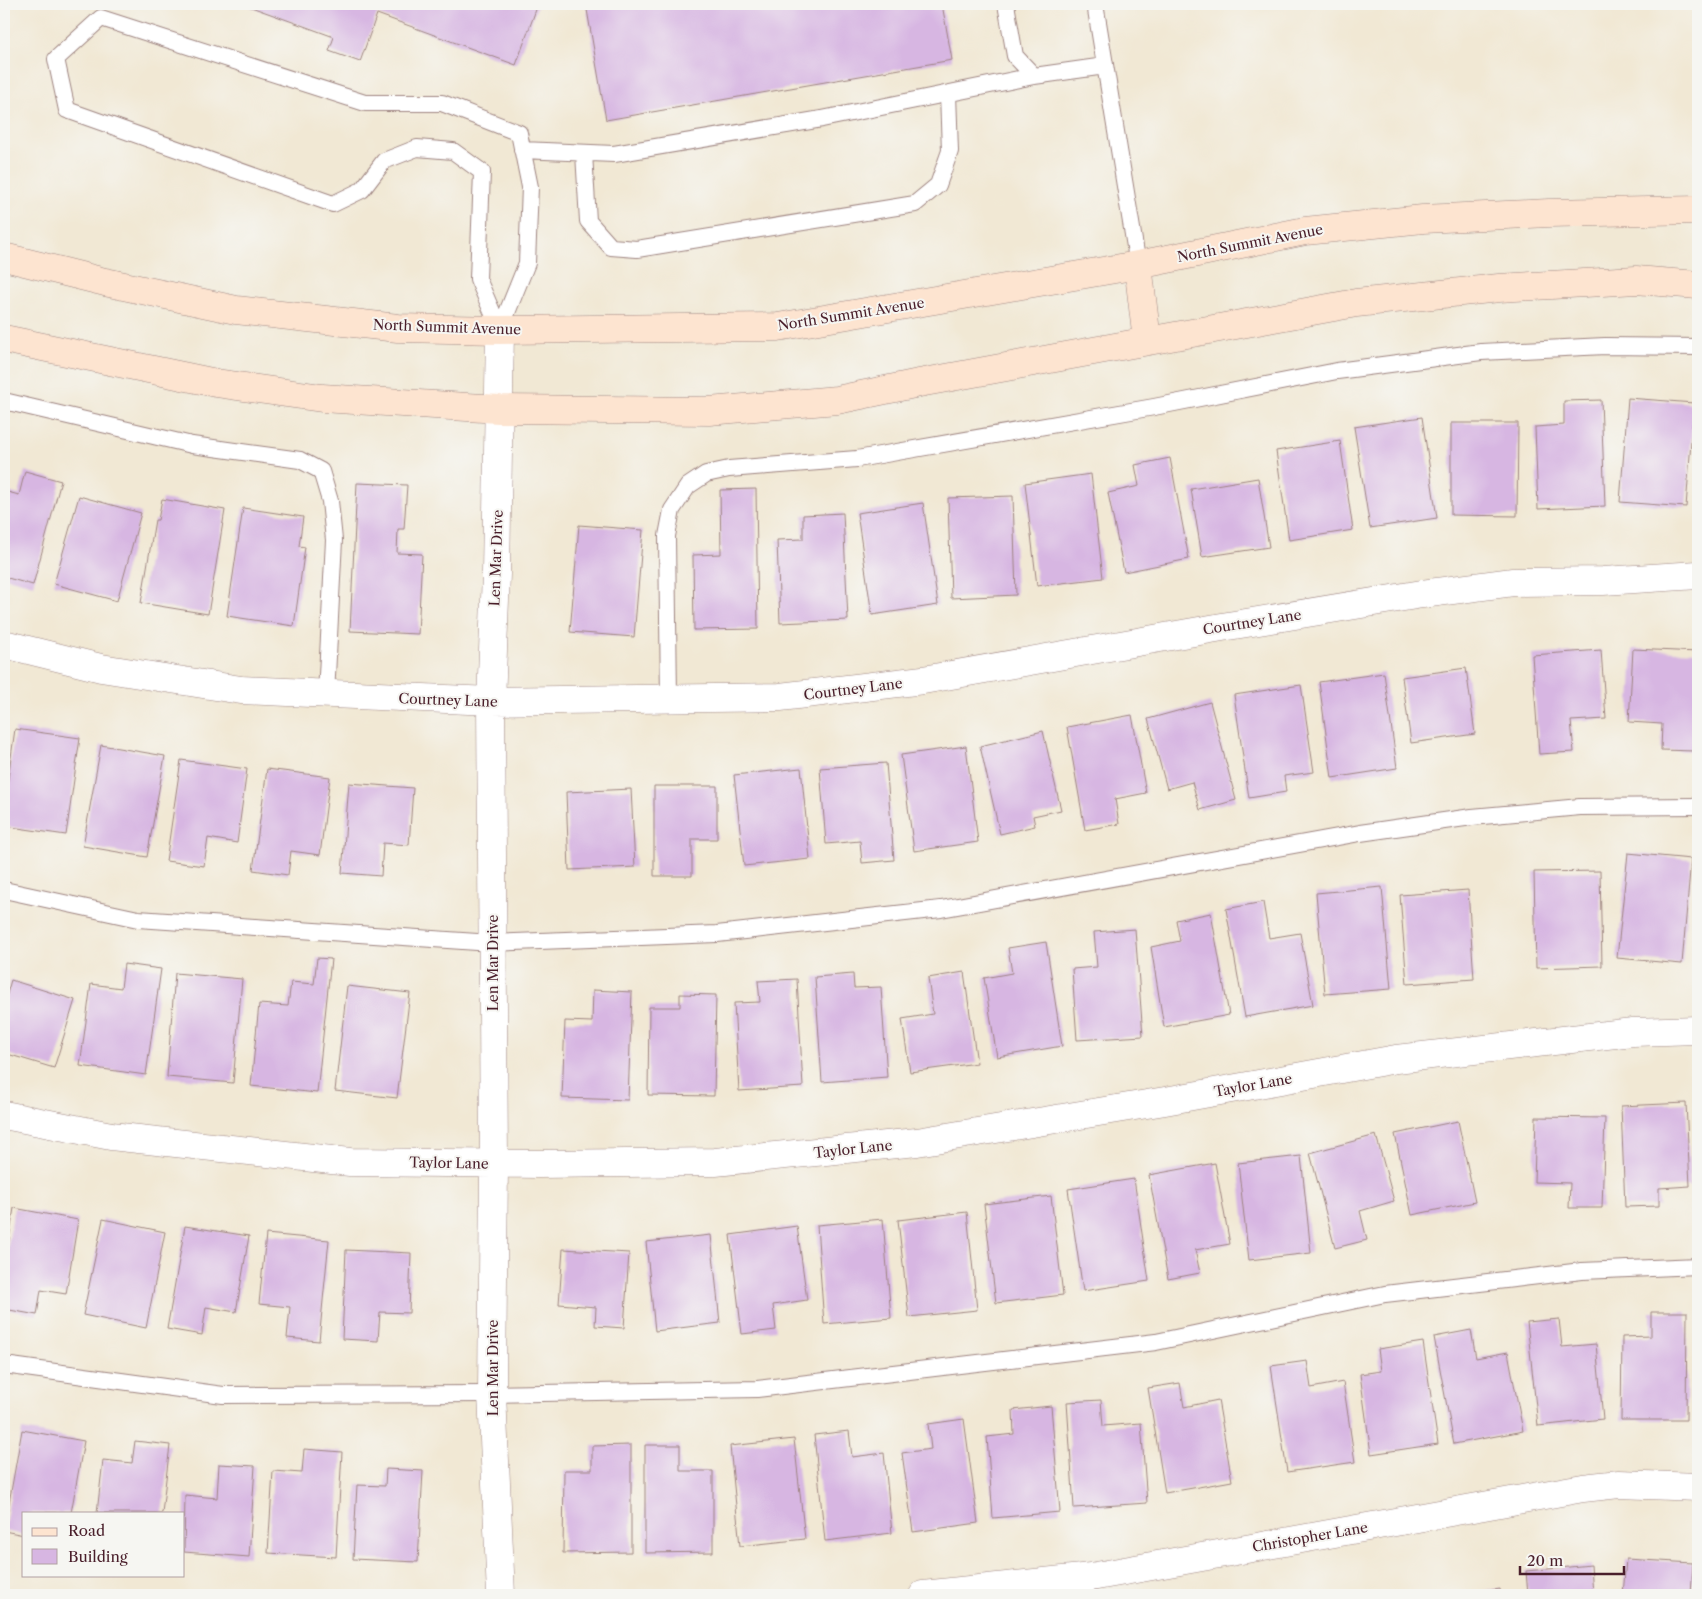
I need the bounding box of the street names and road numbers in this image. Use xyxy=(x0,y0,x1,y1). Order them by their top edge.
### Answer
street label: North Summit Avenue xyxy=(1175,220,1325,266)
street label: North Summit Avenue xyxy=(776,293,926,334)
street label: North Summit Avenue xyxy=(373,315,522,339)
street label: Len Mar Drive xyxy=(485,509,507,607)
street label: Courtney Lane xyxy=(1201,605,1303,639)
street label: Courtney Lane xyxy=(803,674,904,704)
street label: Courtney Lane xyxy=(398,689,498,711)
street label: Len Mar Drive xyxy=(484,915,502,1011)
street label: Taylor Lane xyxy=(1212,1069,1294,1101)
street label: Taylor Lane xyxy=(813,1136,893,1162)
street label: Taylor Lane xyxy=(409,1153,489,1173)
street label: Len Mar Drive xyxy=(484,1320,502,1416)
street label: Christopher Lane xyxy=(1251,1518,1369,1556)

